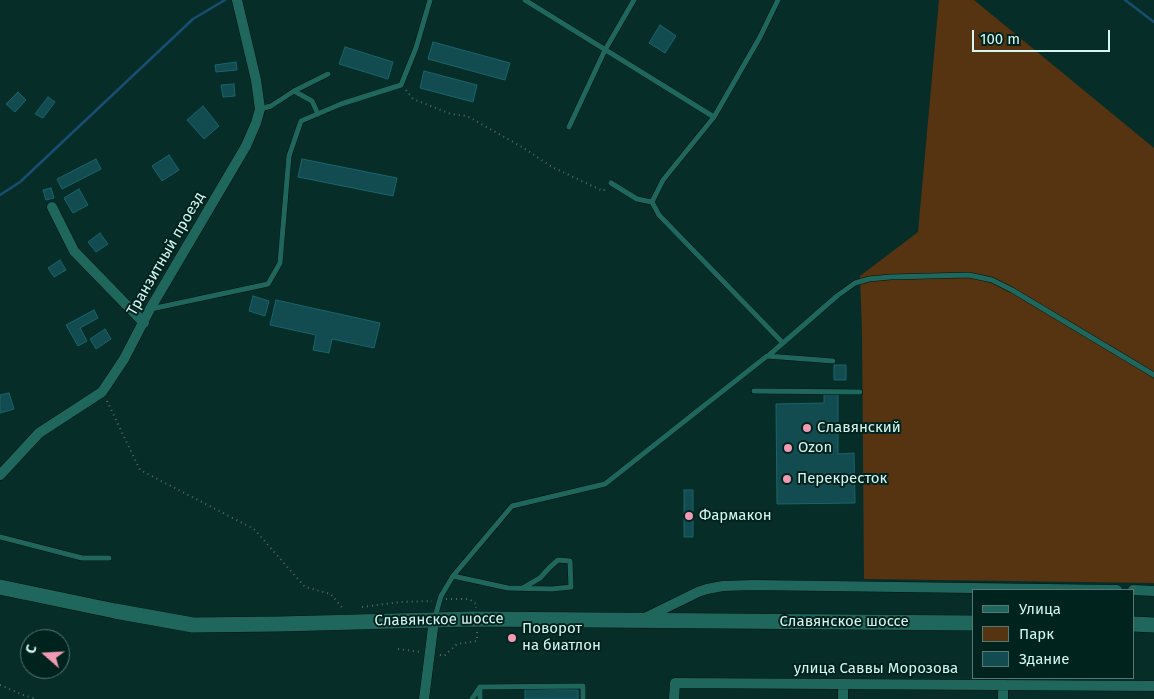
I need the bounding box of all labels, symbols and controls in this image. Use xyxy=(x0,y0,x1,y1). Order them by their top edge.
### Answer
scale bar xyxy=(974,20,1112,52)
text: 100 m xyxy=(980,30,1020,48)
street label: Транзитный проезд xyxy=(123,189,209,319)
place label: Славянский xyxy=(817,419,901,437)
marker: Славянский xyxy=(801,422,813,434)
place label: Ozon xyxy=(798,439,832,457)
marker: Ozon xyxy=(782,442,794,454)
place label: Перекресток xyxy=(797,470,887,488)
marker: Перекресток xyxy=(781,473,793,485)
place label: Фармакон xyxy=(699,507,772,525)
marker: Фармакон xyxy=(683,510,695,522)
legend xyxy=(972,589,1134,679)
text: Улица xyxy=(1019,600,1061,618)
street label: Славянское шоссе xyxy=(374,610,504,630)
street label: Славянское шоссе xyxy=(779,613,909,631)
place label: Поворот на биатлон xyxy=(522,620,601,655)
text: Парк xyxy=(1019,625,1054,643)
north arrow xyxy=(20,629,70,679)
marker: Поворот на биатлон xyxy=(506,632,518,644)
text: С xyxy=(22,643,41,656)
text: Здание xyxy=(1019,650,1069,668)
street label: улица Саввы Морозова xyxy=(794,660,958,678)

